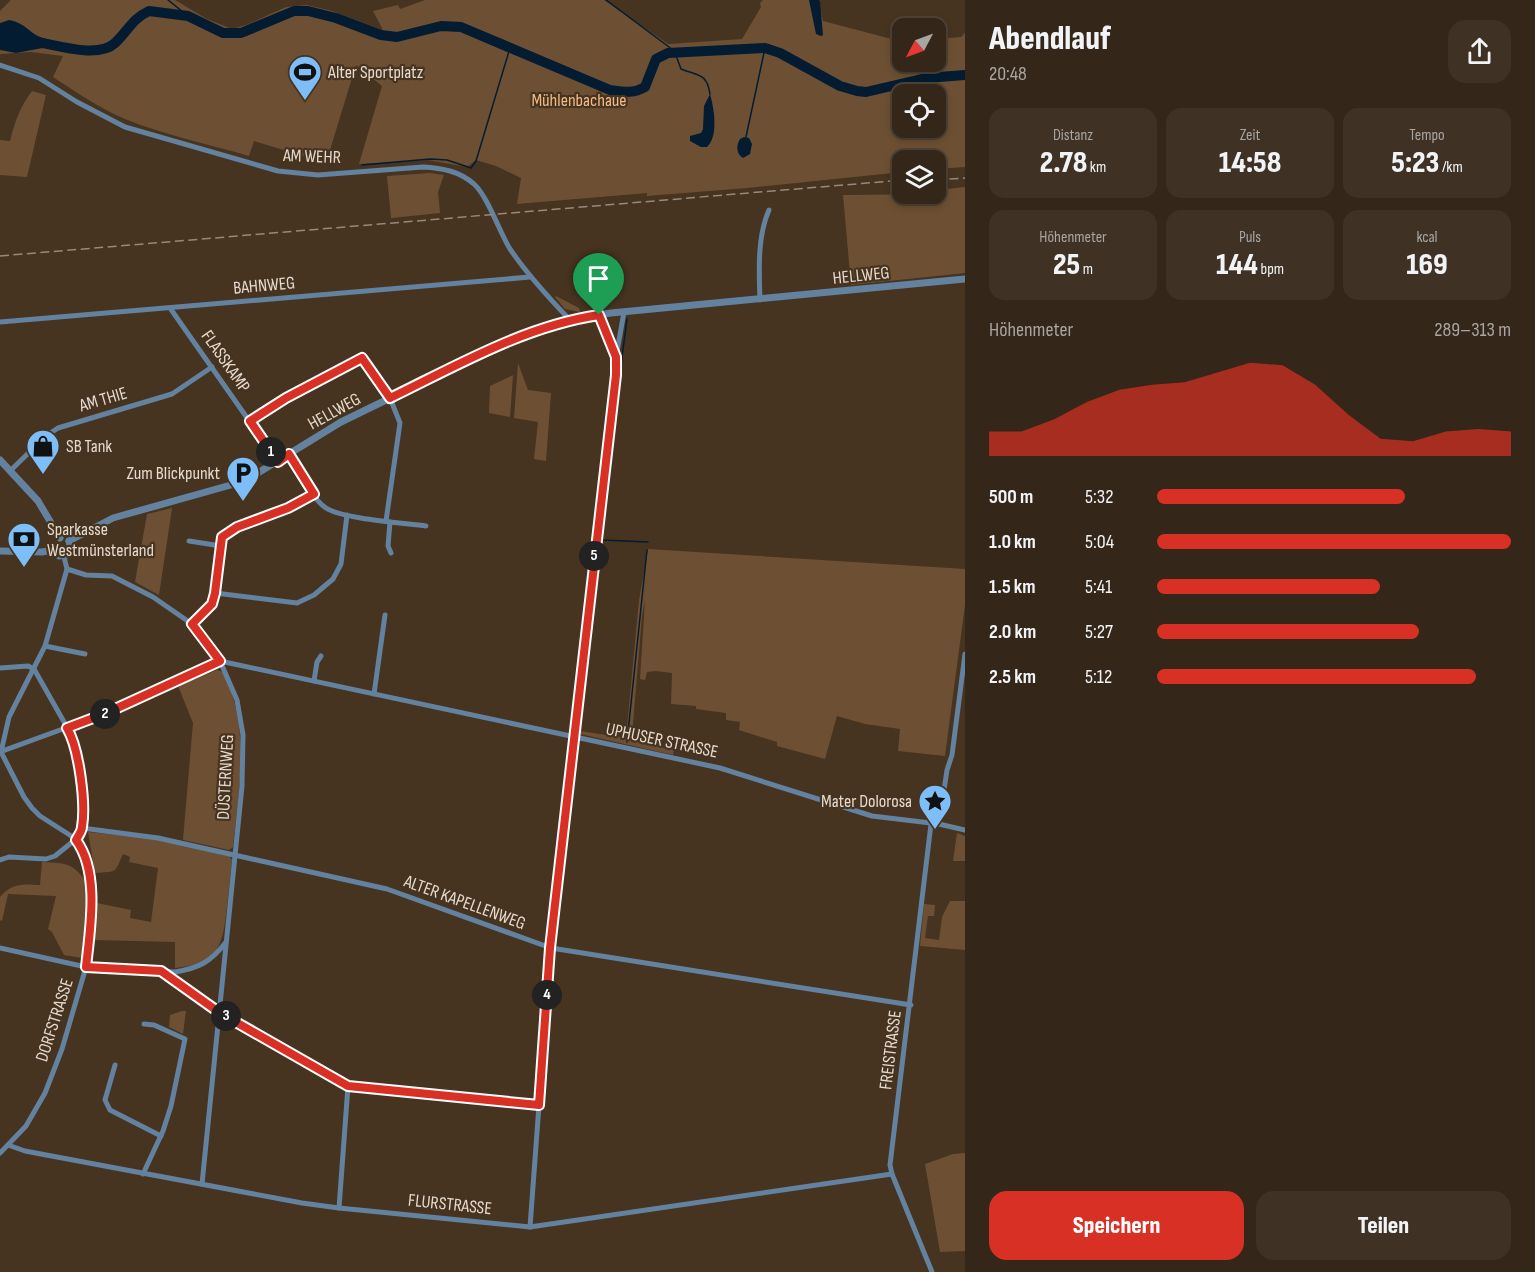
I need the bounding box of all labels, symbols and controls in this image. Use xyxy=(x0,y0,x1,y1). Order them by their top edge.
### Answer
north arrow xyxy=(892,18,946,72)
map controls xyxy=(892,18,946,204)
text: Abendlauf xyxy=(989,19,1111,59)
button: share xyxy=(1448,20,1511,83)
sports icon: Alter Sportplatz xyxy=(287,54,323,101)
place label: Alter Sportplatz xyxy=(327,62,424,83)
text: 20:48 xyxy=(989,62,1027,86)
button: locate xyxy=(892,84,946,138)
park label: Mühlenbachaue xyxy=(531,90,627,111)
text: Distanz xyxy=(1053,126,1093,145)
text: Zeit xyxy=(1240,126,1260,145)
text: Tempo xyxy=(1409,126,1445,145)
street label: AM WEHR xyxy=(282,145,341,168)
text: 2.78 xyxy=(1040,145,1087,181)
text: 14:58 xyxy=(1219,145,1281,181)
text: 5:23 xyxy=(1391,145,1439,181)
button: layers xyxy=(892,150,946,204)
text: km xyxy=(1087,158,1106,177)
text: /km xyxy=(1439,158,1463,177)
text: Höhenmeter xyxy=(1039,228,1107,247)
text: Puls xyxy=(1239,228,1261,247)
text: kcal xyxy=(1416,228,1438,247)
text: 25 xyxy=(1053,247,1080,283)
text: 144 xyxy=(1216,247,1258,283)
text: 169 xyxy=(1406,247,1448,283)
pin xyxy=(573,253,624,315)
text: m xyxy=(1080,260,1093,279)
text: bpm xyxy=(1258,260,1284,279)
icon: arrive xyxy=(582,262,615,295)
street label: HELLWEG xyxy=(832,262,891,289)
street label: BAHNWEG xyxy=(232,272,296,299)
text: Höhenmeter xyxy=(989,318,1073,342)
text: 289–313 m xyxy=(1434,318,1511,342)
street label: FLASSKAMP xyxy=(197,326,255,397)
street label: AM THIE xyxy=(76,383,129,417)
street label: HELLWEG xyxy=(304,388,364,434)
shop icon: SB Tank xyxy=(25,428,61,475)
place label: SB Tank xyxy=(66,436,112,457)
pin: 1 xyxy=(256,437,286,467)
text: 1 xyxy=(268,442,274,461)
parking icon: Zum Blickpunkt xyxy=(225,455,261,502)
place label: Zum Blickpunkt xyxy=(127,463,221,484)
text: 500 m xyxy=(989,485,1033,509)
text: 5:32 xyxy=(1085,485,1113,509)
place label: Sparkasse Westmünsterland xyxy=(47,519,154,561)
bank icon: Sparkasse Westmünsterland xyxy=(6,521,42,568)
text: 1.0 km xyxy=(989,530,1036,554)
text: 5:04 xyxy=(1085,530,1114,554)
pin: 5 xyxy=(579,541,609,571)
text: 5 xyxy=(590,546,598,565)
text: 1.5 km xyxy=(989,575,1035,599)
text: 5:41 xyxy=(1085,575,1112,599)
text: 2.0 km xyxy=(989,620,1036,644)
text: 5:27 xyxy=(1085,620,1113,644)
text: 2.5 km xyxy=(989,665,1036,689)
text: 5:12 xyxy=(1085,665,1112,689)
pin: 2 xyxy=(90,699,120,729)
text: 2 xyxy=(101,704,109,723)
street label: UPHUSER STRASSE xyxy=(604,718,720,763)
street label: DÜSTERNWEG xyxy=(213,734,238,820)
place icon: Mater Dolorosa xyxy=(917,783,953,830)
place label: Mater Dolorosa xyxy=(821,791,912,812)
street label: ALTER KAPELLENWEG xyxy=(400,870,528,934)
street label: DORFSTRASSE xyxy=(31,976,78,1064)
pin: 4 xyxy=(532,980,562,1010)
text: 4 xyxy=(543,985,551,1004)
pin: 3 xyxy=(211,1001,241,1031)
text: 3 xyxy=(222,1006,230,1025)
street label: FREISTRASSE xyxy=(875,1009,906,1091)
street label: FLURSTRASSE xyxy=(407,1190,493,1219)
button: Speichern xyxy=(989,1191,1244,1260)
button: Teilen xyxy=(1256,1191,1511,1260)

